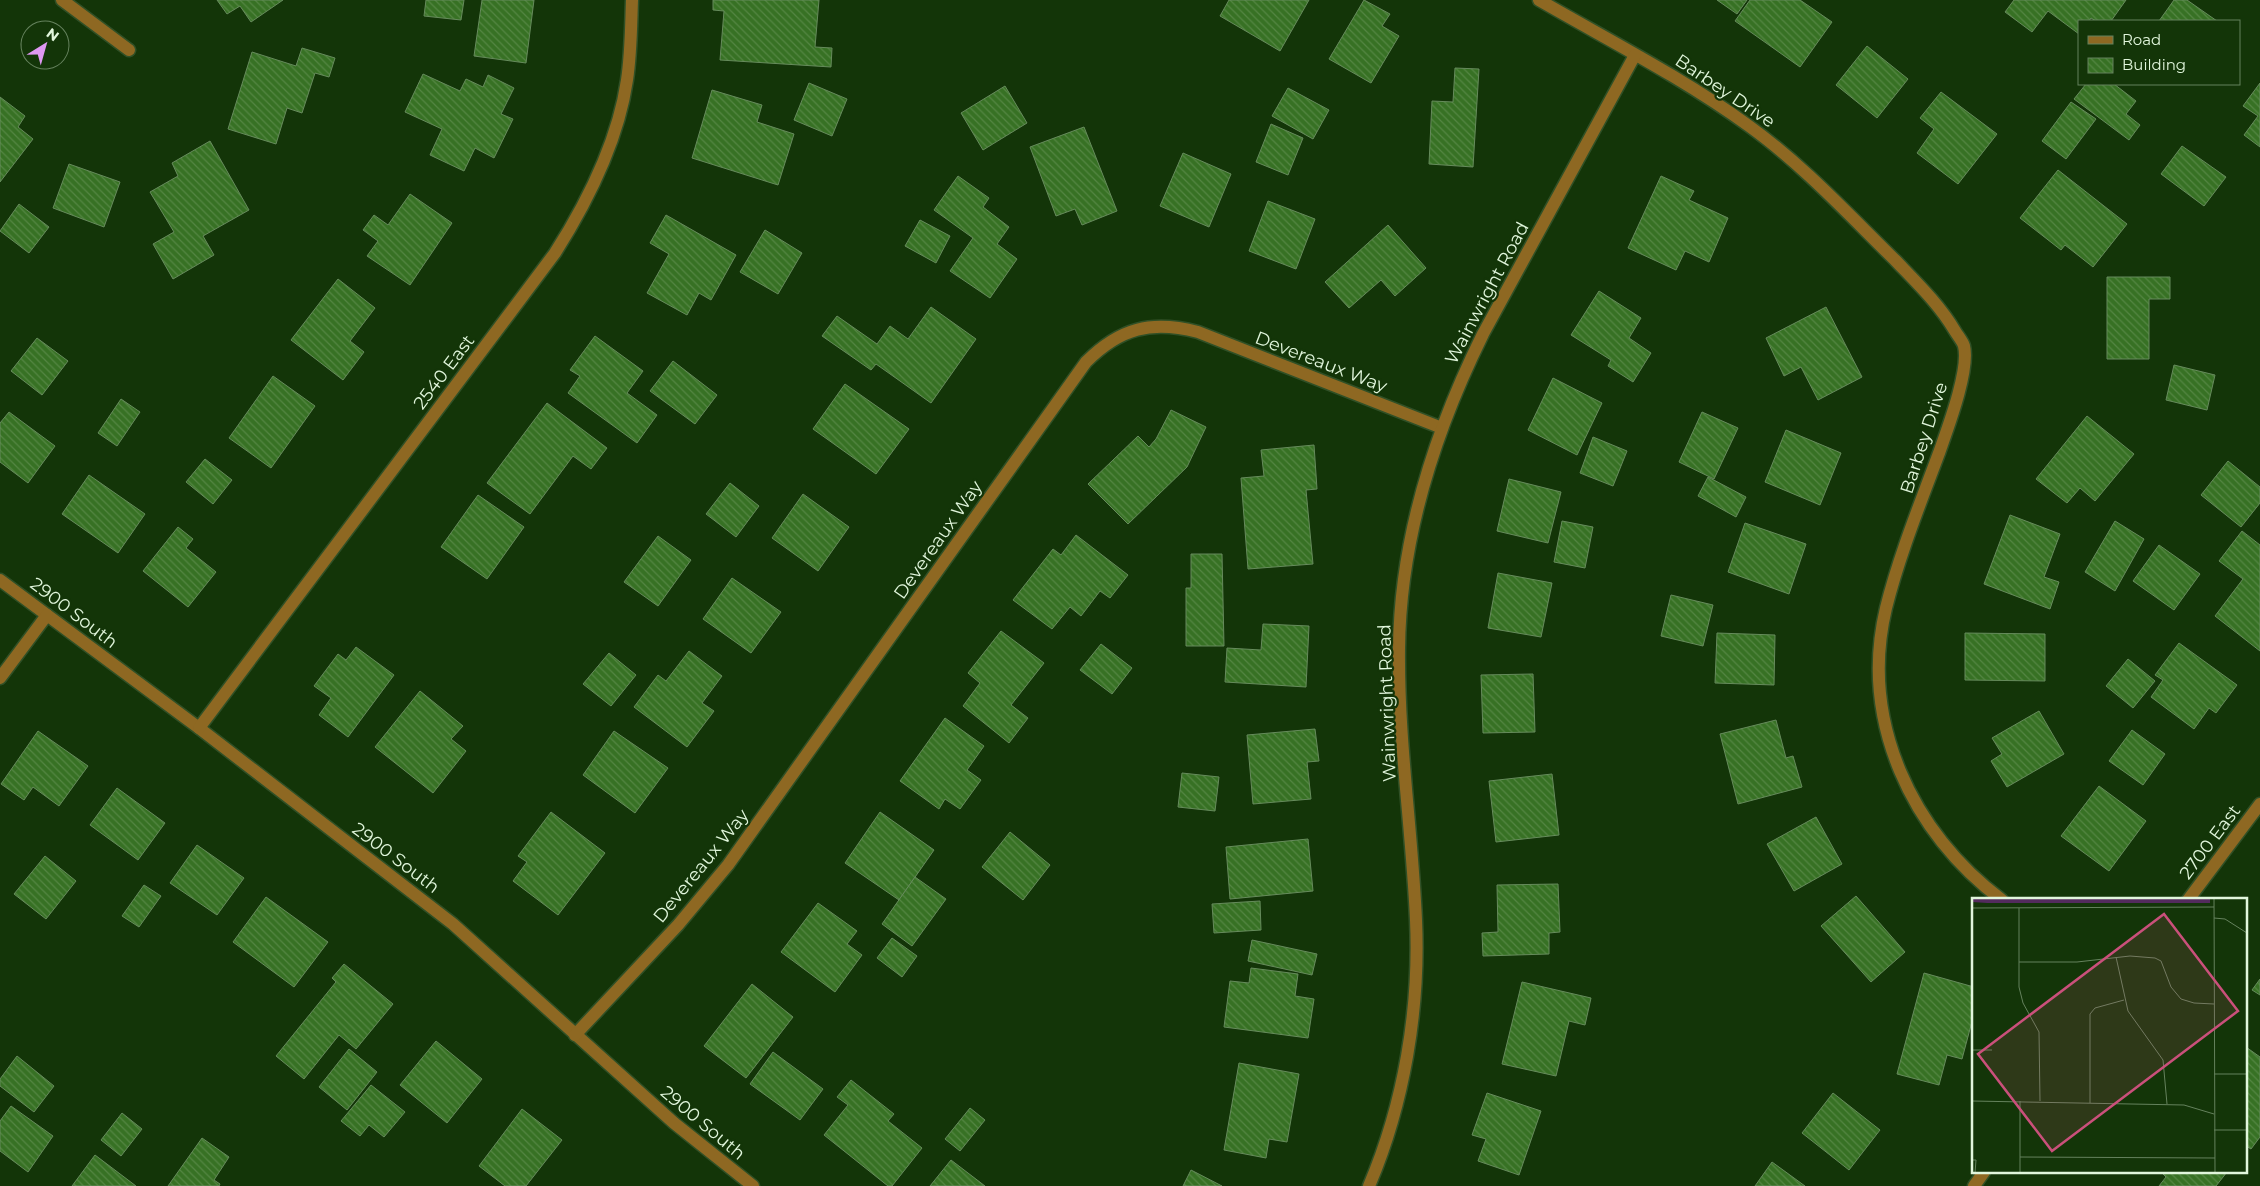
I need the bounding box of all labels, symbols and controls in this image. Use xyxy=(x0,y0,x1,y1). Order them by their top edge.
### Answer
north arrow xyxy=(20,20,70,70)
legend xyxy=(2078,20,2240,85)
text: N xyxy=(43,24,63,45)
text: Road xyxy=(2122,30,2161,49)
street label: Barbey Drive xyxy=(1671,49,1779,133)
text: Building xyxy=(2122,55,2186,74)
street label: Wainwright Road xyxy=(1440,218,1534,368)
street label: Devereaux Way xyxy=(1252,327,1390,397)
street label: 2540 East xyxy=(409,330,479,414)
street label: Barbey Drive xyxy=(1896,379,1952,496)
street label: Devereaux Way xyxy=(889,476,987,603)
street label: 2900 South xyxy=(26,573,122,653)
street label: Wainwright Road xyxy=(1373,624,1401,782)
street label: 2700 East xyxy=(2175,800,2245,884)
street label: Devereaux Way xyxy=(649,805,754,927)
street label: 2900 South xyxy=(348,818,444,898)
inset map xyxy=(1972,898,2248,1174)
street label: 2900 South xyxy=(656,1081,750,1165)

